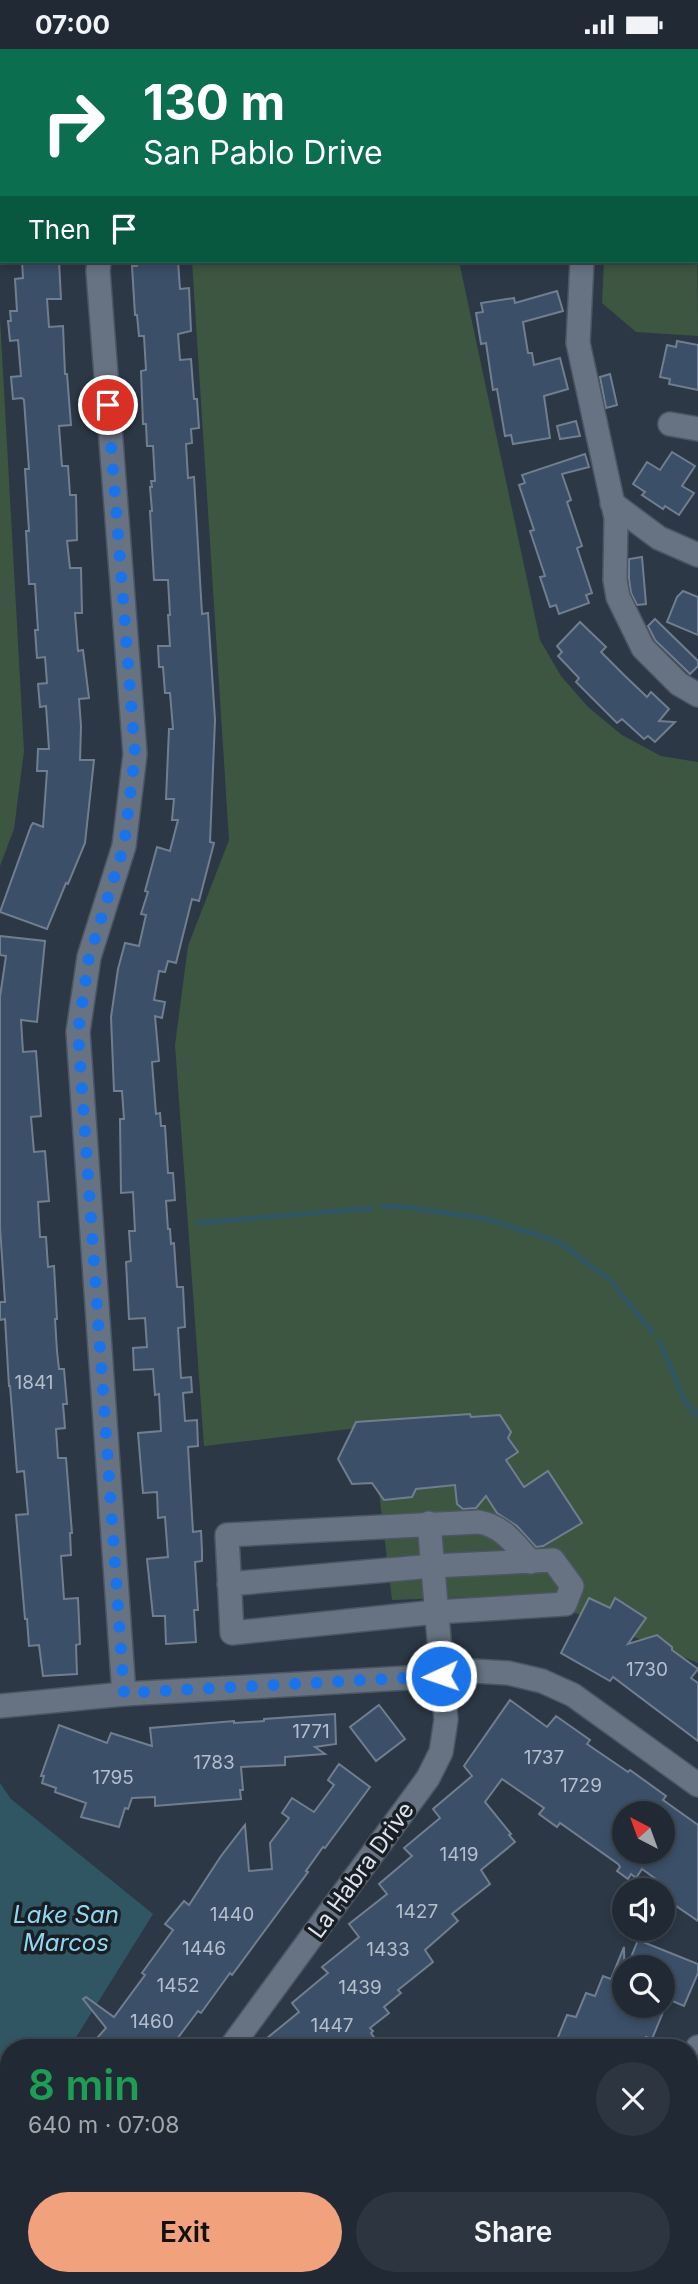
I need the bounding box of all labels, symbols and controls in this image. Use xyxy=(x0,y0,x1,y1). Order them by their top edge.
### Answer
text: 07:00 xyxy=(35,9,110,40)
text: 130 m xyxy=(143,73,285,132)
icon: right xyxy=(28,77,119,168)
text: San Pablo Drive xyxy=(143,133,383,172)
icon: arrive xyxy=(105,210,143,248)
text: Then xyxy=(28,214,91,245)
pin xyxy=(78,375,138,435)
icon: arrive xyxy=(89,386,127,424)
house number: 1841 xyxy=(14,1371,54,1394)
position arrow xyxy=(404,1639,478,1713)
house number: 1730 xyxy=(626,1658,668,1681)
house number: 1771 xyxy=(292,1720,330,1743)
house number: 1737 xyxy=(524,1746,564,1769)
house number: 1783 xyxy=(193,1751,235,1774)
house number: 1795 xyxy=(92,1766,134,1789)
house number: 1729 xyxy=(560,1774,602,1797)
street label: La Habra Drive xyxy=(302,1796,420,1944)
north arrow xyxy=(612,1801,676,1864)
map controls xyxy=(612,1801,675,2018)
house number: 1419 xyxy=(439,1843,479,1866)
button: sound xyxy=(612,1878,675,1941)
water label: Lake San Marcos xyxy=(13,1900,119,1957)
house number: 1427 xyxy=(396,1900,438,1923)
house number: 1440 xyxy=(210,1903,254,1926)
house number: 1446 xyxy=(182,1937,226,1960)
house number: 1433 xyxy=(366,1938,410,1961)
button: search xyxy=(612,1955,675,2018)
house number: 1452 xyxy=(156,1974,200,1997)
house number: 1439 xyxy=(338,1976,382,1999)
house number: 1460 xyxy=(130,2010,174,2033)
house number: 1447 xyxy=(310,2014,354,2037)
text: 8 min xyxy=(28,2059,140,2110)
button: close xyxy=(596,2062,670,2136)
text: 640 m · 07:08 xyxy=(28,2111,179,2139)
button: Exit xyxy=(28,2192,342,2272)
button: Share xyxy=(356,2192,670,2272)

